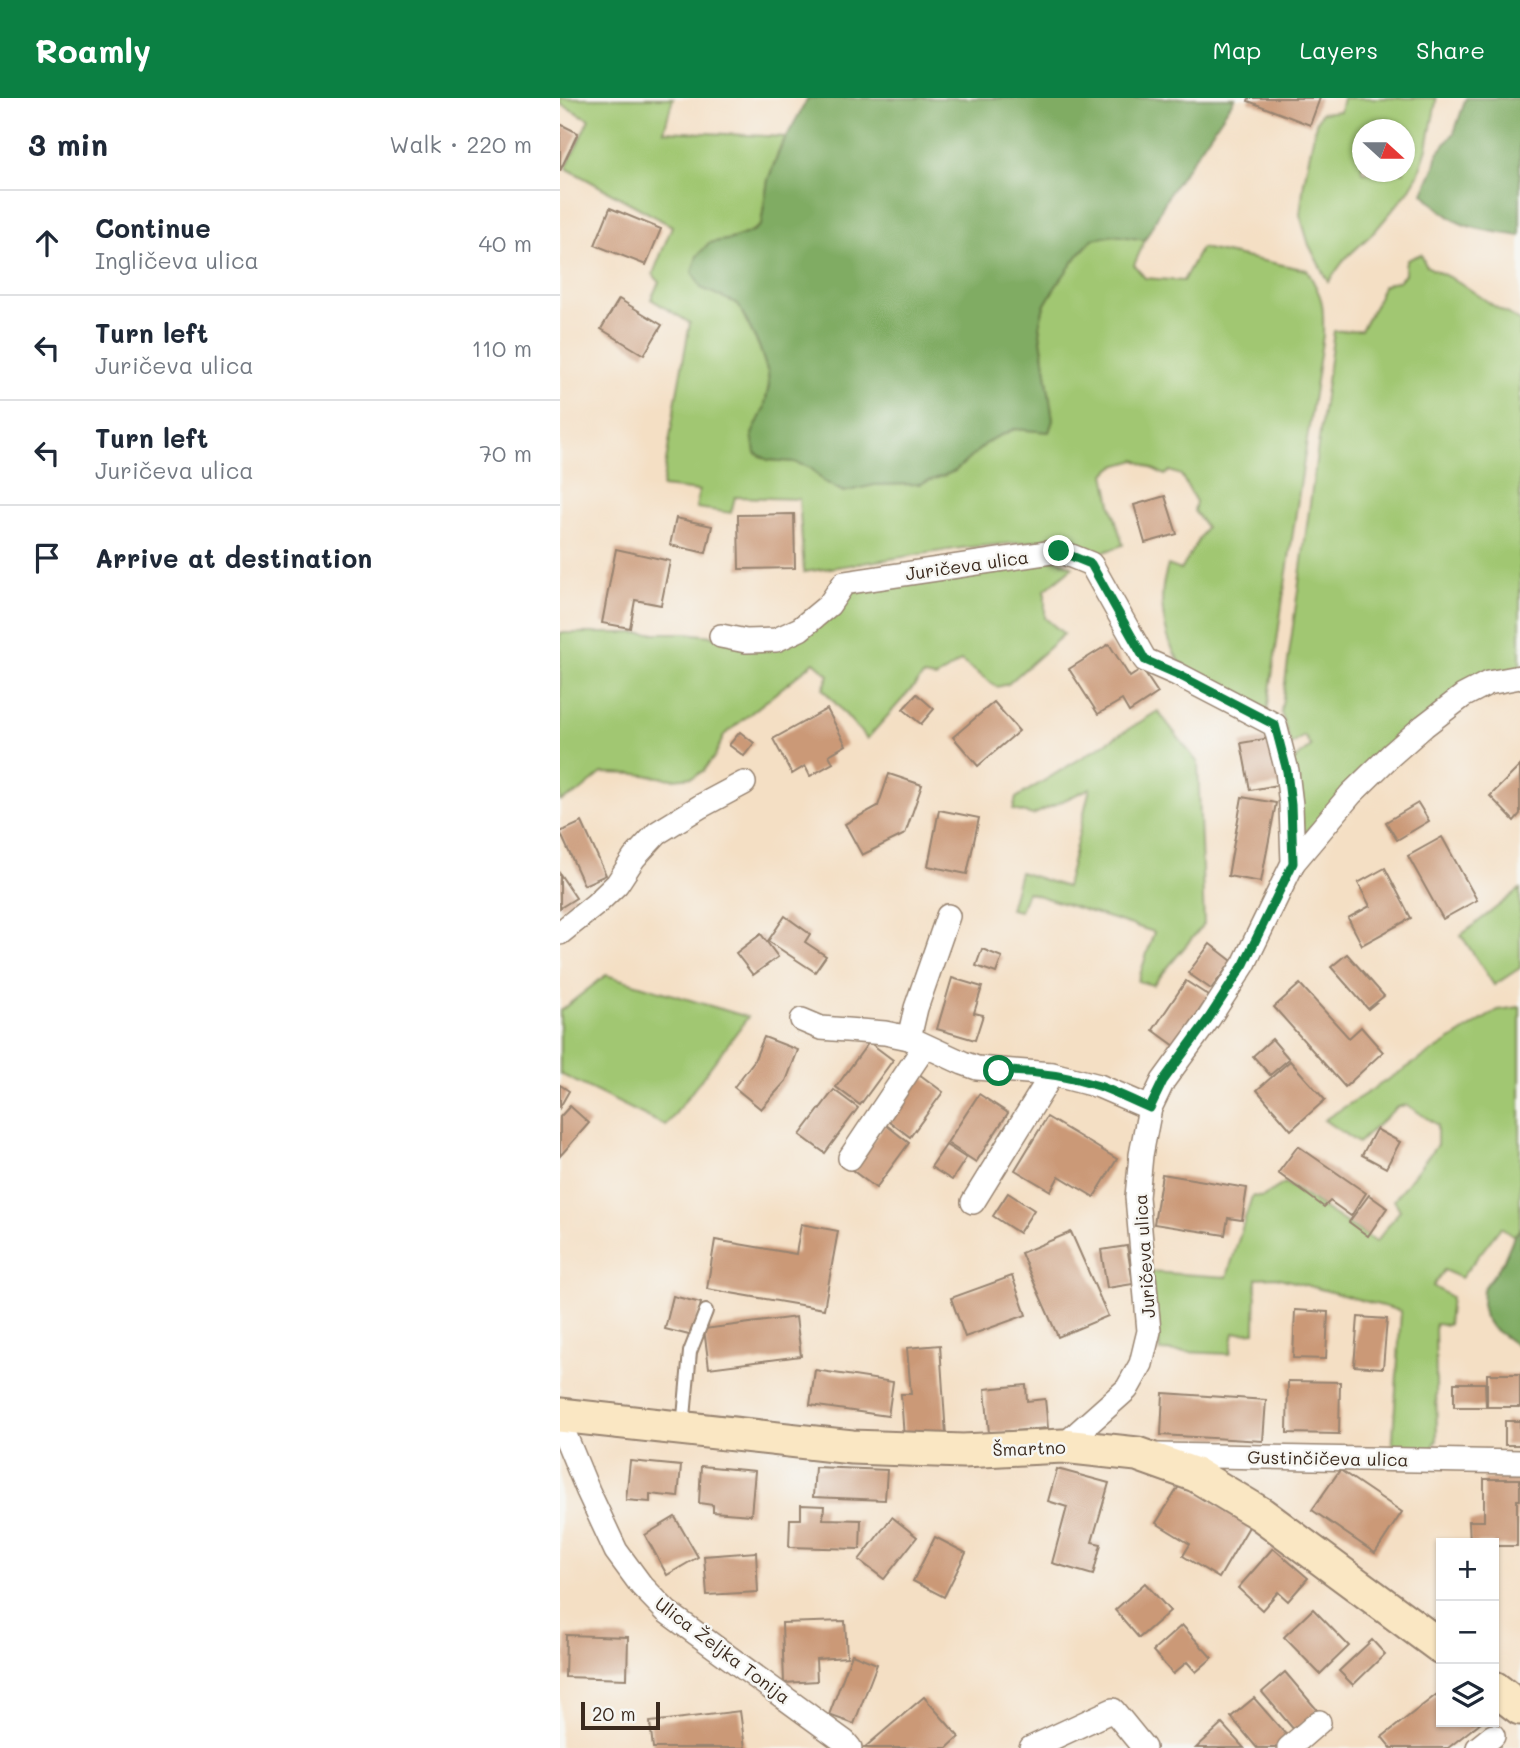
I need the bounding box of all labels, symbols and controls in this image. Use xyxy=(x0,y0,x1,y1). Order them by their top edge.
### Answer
text: Roamly xyxy=(35,28,151,71)
text: Map xyxy=(1213,34,1261,65)
text: Layers xyxy=(1299,34,1378,65)
text: Share xyxy=(1416,34,1485,65)
north arrow xyxy=(1352,119,1415,182)
text: 3 min xyxy=(28,124,108,164)
text: Walk · 220 m xyxy=(389,129,532,159)
text: Continue xyxy=(95,211,211,245)
icon: ahead xyxy=(28,224,66,262)
text: 40 m xyxy=(479,228,532,258)
text: Ingličeva ulica xyxy=(95,245,259,275)
text: Turn left xyxy=(95,316,208,350)
icon: left xyxy=(28,329,66,367)
text: 110 m xyxy=(472,333,532,363)
text: Juričeva ulica xyxy=(95,350,254,380)
text: Turn left xyxy=(95,421,208,455)
icon: left xyxy=(28,434,66,472)
text: 70 m xyxy=(479,438,532,468)
text: Juričeva ulica xyxy=(95,455,254,485)
route end xyxy=(1043,535,1074,566)
icon: arrive xyxy=(28,539,66,577)
text: Arrive at destination xyxy=(95,541,372,575)
street label: Juričeva ulica xyxy=(904,544,1030,586)
route start xyxy=(983,1055,1014,1086)
street label: Juričeva ulica xyxy=(1128,1193,1160,1319)
street label: Šmartno xyxy=(992,1435,1066,1461)
street label: Gustinčičeva ulica xyxy=(1247,1445,1409,1471)
map controls xyxy=(1436,1538,1499,1727)
button: + xyxy=(1436,1538,1499,1601)
street label: Ulica Željka Tonija xyxy=(651,1591,795,1709)
button: − xyxy=(1436,1601,1499,1664)
button: layers xyxy=(1436,1664,1499,1727)
scale bar xyxy=(581,1699,660,1731)
text: 20 m xyxy=(592,1701,636,1726)

